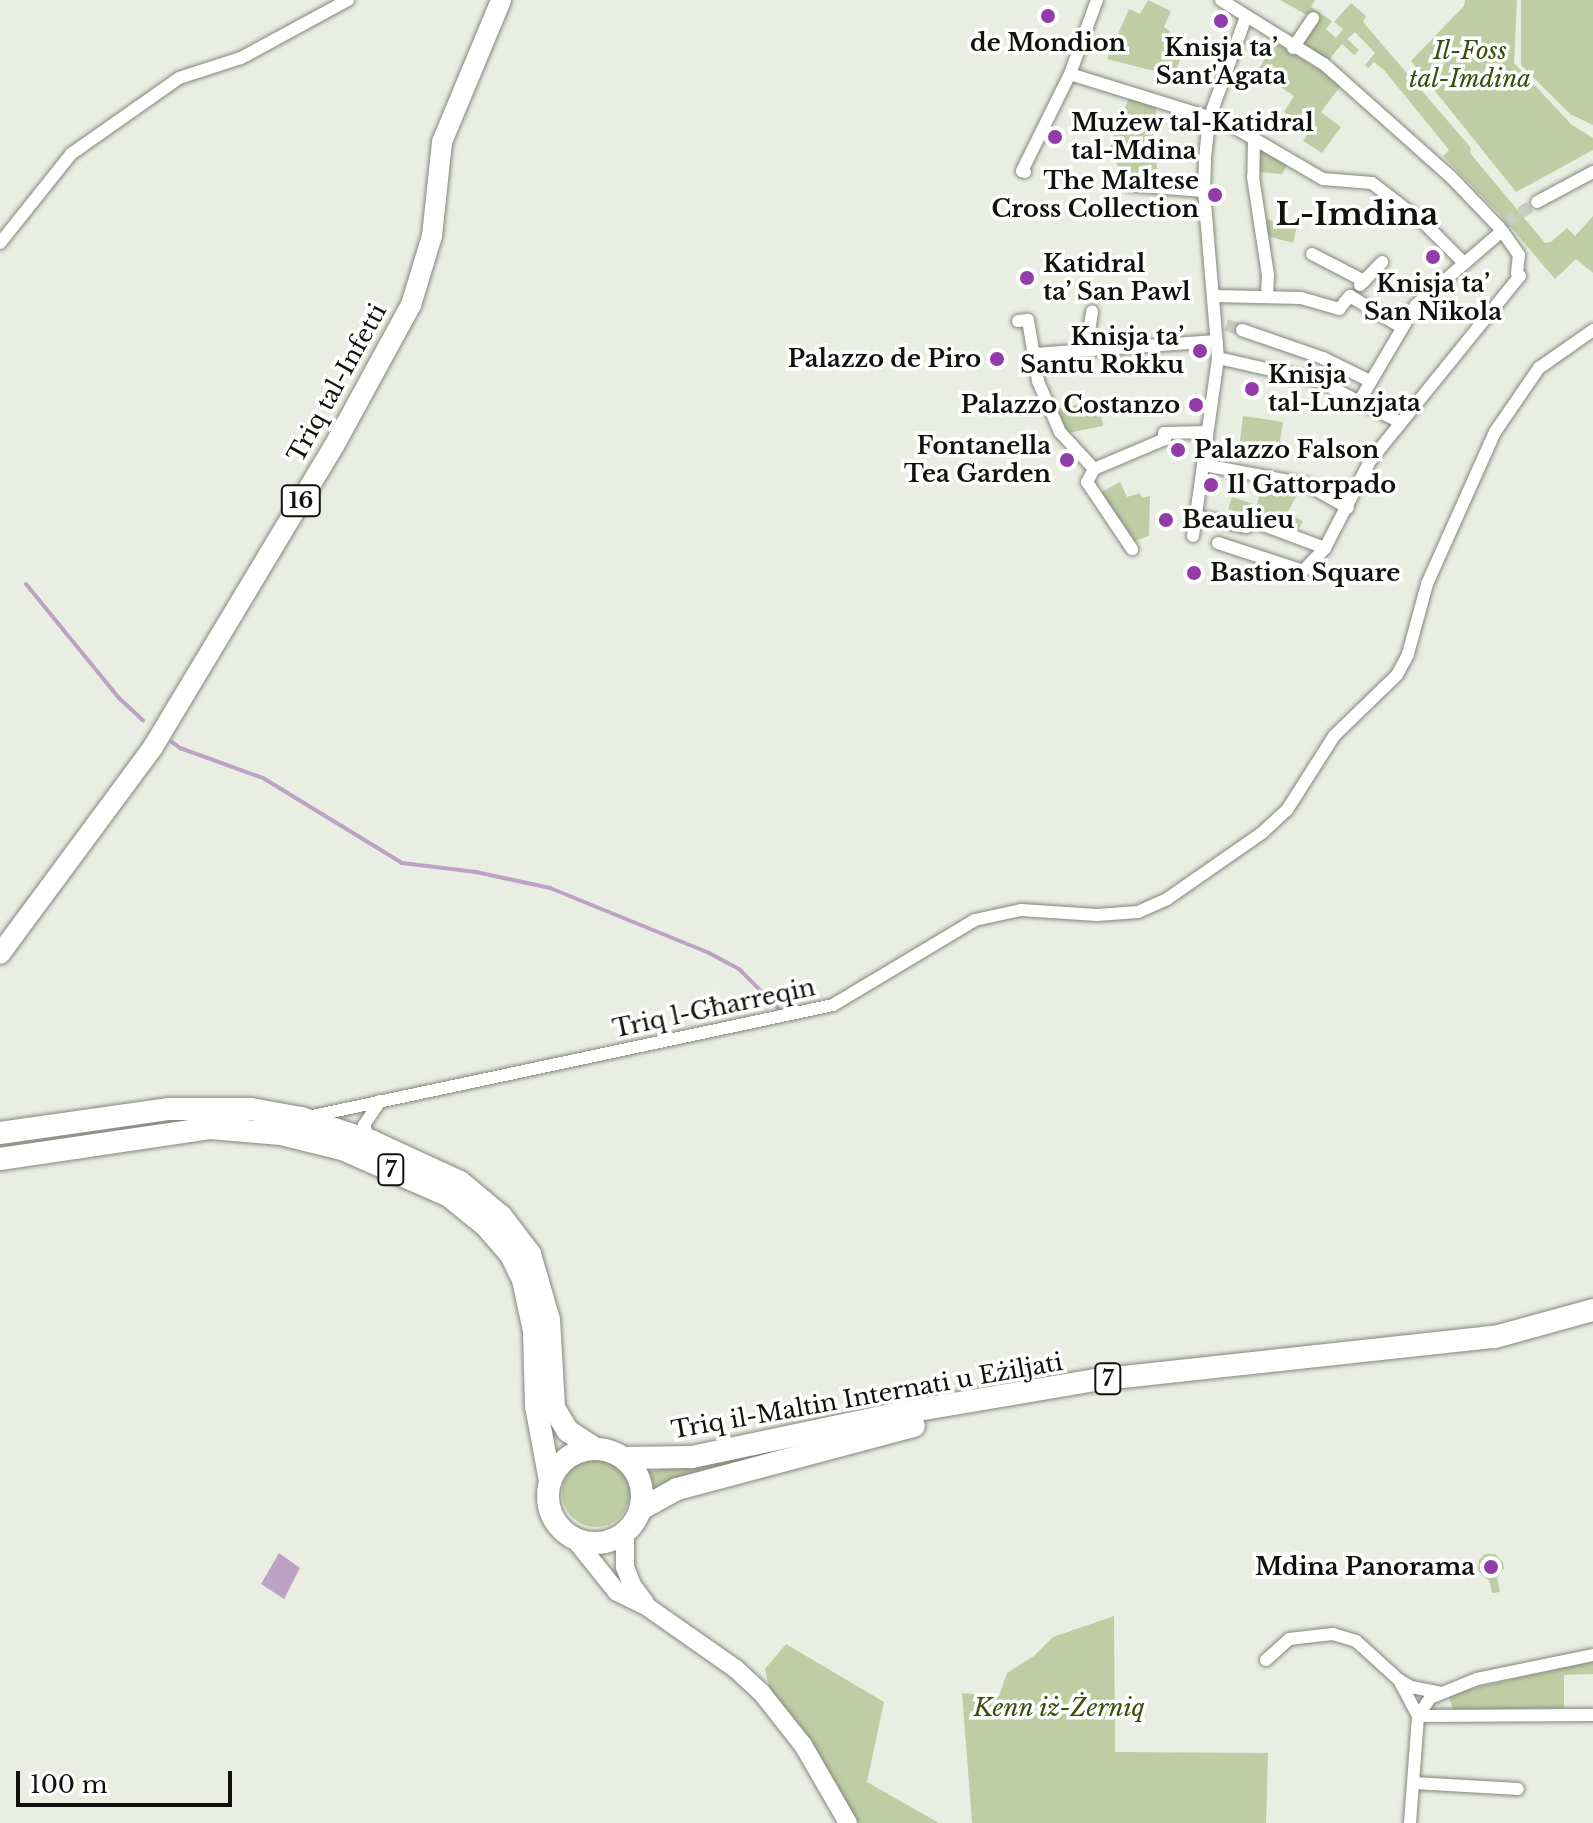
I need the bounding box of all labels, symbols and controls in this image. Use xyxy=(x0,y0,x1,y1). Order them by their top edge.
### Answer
marker: de Mondion xyxy=(1039,7,1057,25)
marker: Knisja ta’ Sant'Agata xyxy=(1212,12,1230,30)
place label: de Mondion xyxy=(970,29,1126,57)
place label: Knisja ta’ Sant'Agata xyxy=(1156,34,1286,90)
park label: Il-Foss tal-Imdina xyxy=(1409,37,1531,93)
place label: Mużew tal-Katidral tal-Mdina xyxy=(1071,109,1315,165)
marker: Mużew tal-Katidral tal-Mdina xyxy=(1046,128,1064,146)
place label: The Maltese Cross Collection xyxy=(991,167,1199,223)
marker: The Maltese Cross Collection xyxy=(1206,186,1224,204)
district label: L-Imdina xyxy=(1276,195,1438,233)
marker: Knisja ta’ San Nikola xyxy=(1424,248,1442,266)
place label: Katidral ta’ San Pawl xyxy=(1043,250,1191,306)
marker: Katidral ta’ San Pawl xyxy=(1018,269,1036,287)
place label: Knisja ta’ San Nikola xyxy=(1364,270,1502,326)
street label: Triq tal-Infetti xyxy=(282,299,392,467)
place label: Knisja ta’ Santu Rokku xyxy=(1020,323,1184,379)
marker: Knisja ta’ Santu Rokku xyxy=(1191,342,1209,360)
place label: Palazzo de Piro xyxy=(788,345,981,373)
marker: Palazzo de Piro xyxy=(988,350,1006,368)
place label: Knisja tal-Lunzjata xyxy=(1268,361,1421,417)
marker: Knisja tal-Lunzjata xyxy=(1243,380,1261,398)
place label: Palazzo Costanzo xyxy=(961,391,1180,419)
marker: Palazzo Costanzo xyxy=(1187,396,1205,414)
place label: Fontanella Tea Garden xyxy=(904,432,1051,488)
place label: Palazzo Falson xyxy=(1194,436,1379,464)
marker: Palazzo Falson xyxy=(1169,441,1187,459)
marker: Fontanella Tea Garden xyxy=(1058,451,1076,469)
place label: Il Gattorpado xyxy=(1227,471,1396,499)
marker: Il Gattorpado xyxy=(1202,476,1220,494)
road number: 16 xyxy=(279,483,323,519)
place label: Beaulieu xyxy=(1182,506,1294,534)
marker: Beaulieu xyxy=(1157,511,1175,529)
place label: Bastion Square xyxy=(1210,559,1400,587)
marker: Bastion Square xyxy=(1185,564,1203,582)
street label: Triq l-Għarreqin xyxy=(610,972,818,1044)
road number: 7 xyxy=(377,1152,405,1188)
street label: Triq il-Maltin Internati u Eżiljati xyxy=(669,1347,1065,1445)
road number: 7 xyxy=(1094,1361,1122,1397)
place label: Mdina Panorama xyxy=(1255,1553,1475,1581)
marker: Mdina Panorama xyxy=(1482,1558,1500,1576)
park label: Kenn iż-Żerniq xyxy=(973,1694,1145,1722)
scale bar xyxy=(20,1755,236,1805)
text: 100 m xyxy=(30,1770,108,1799)

